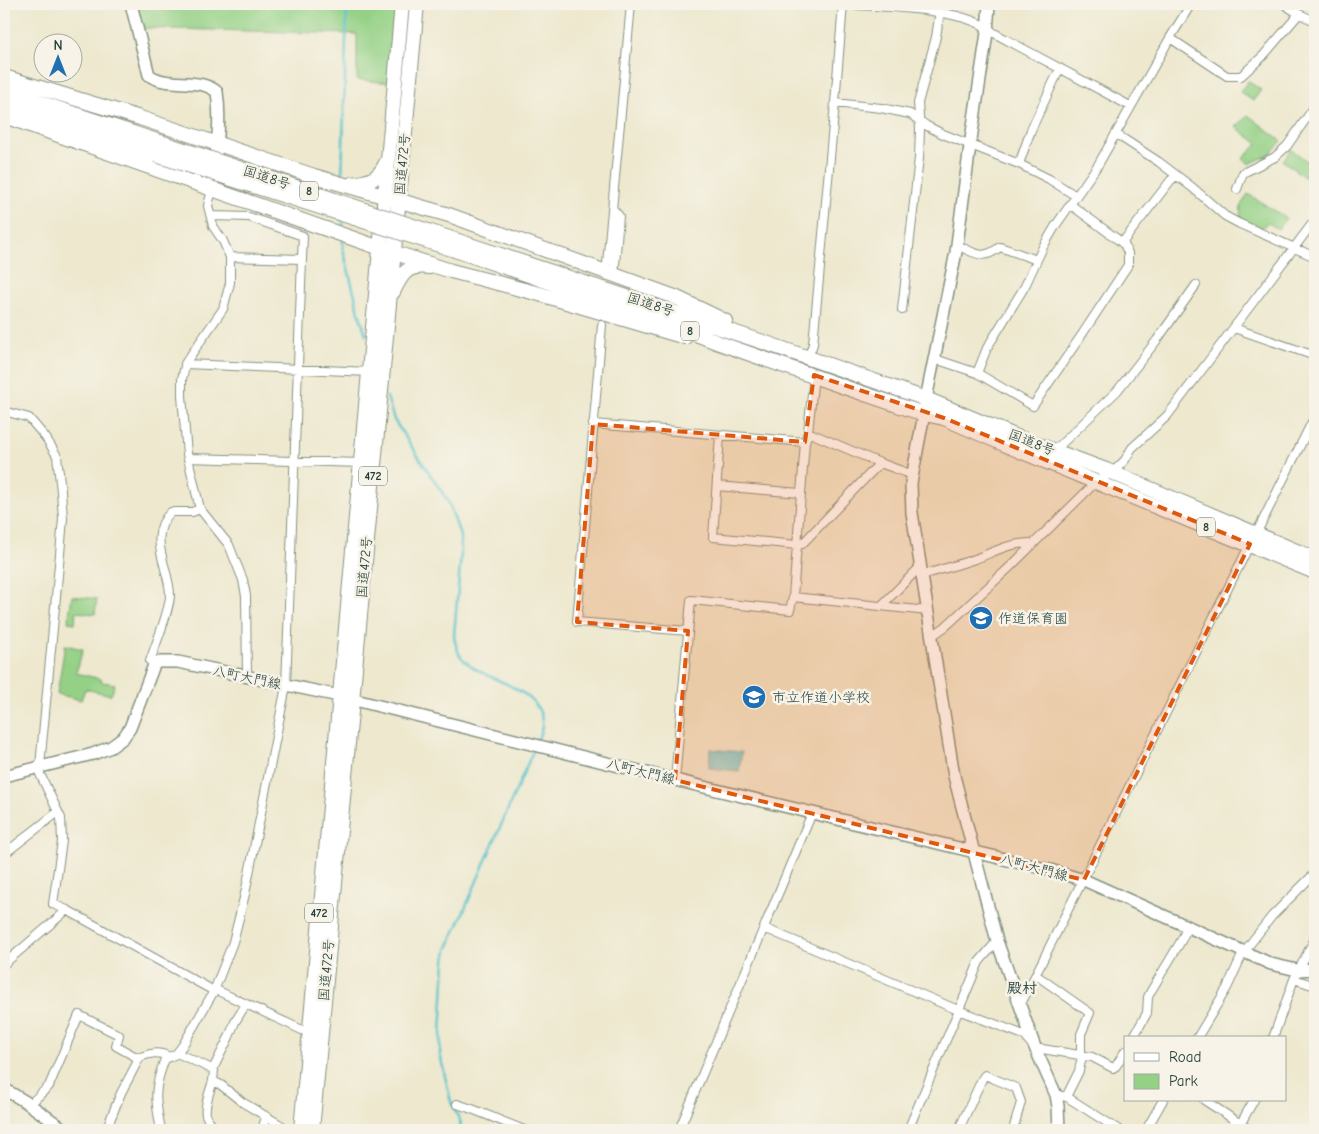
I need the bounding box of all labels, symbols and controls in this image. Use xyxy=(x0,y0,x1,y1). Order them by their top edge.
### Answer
north arrow xyxy=(32,32,82,82)
text: N xyxy=(53,37,63,54)
street label: 国道472号 xyxy=(391,132,414,196)
street label: 国道8号 xyxy=(241,162,293,193)
road number: 8 xyxy=(300,182,318,200)
street label: 国道8号 xyxy=(625,289,677,320)
road number: 8 xyxy=(681,322,699,341)
street label: 国道8号 xyxy=(1006,426,1058,459)
road number: 472 xyxy=(359,466,387,486)
road number: 8 xyxy=(1197,518,1215,536)
street label: 国道472号 xyxy=(353,535,376,599)
school or university icon: 作道保育園 xyxy=(968,605,994,631)
place label: 作道保育園 xyxy=(998,610,1068,627)
street label: 八町大門線 xyxy=(211,662,283,693)
school or university icon: 市立作道小学校 xyxy=(741,684,767,710)
place label: 市立作道小学校 xyxy=(772,689,870,706)
street label: 八町大門線 xyxy=(605,755,677,788)
street label: 八町大門線 xyxy=(998,850,1070,885)
road number: 472 xyxy=(305,904,333,922)
street label: 国道472号 xyxy=(315,938,338,1002)
district label: 殿村 xyxy=(1007,979,1037,997)
legend xyxy=(1124,1036,1286,1102)
text: Road xyxy=(1169,1048,1201,1066)
text: Park xyxy=(1169,1072,1198,1090)

